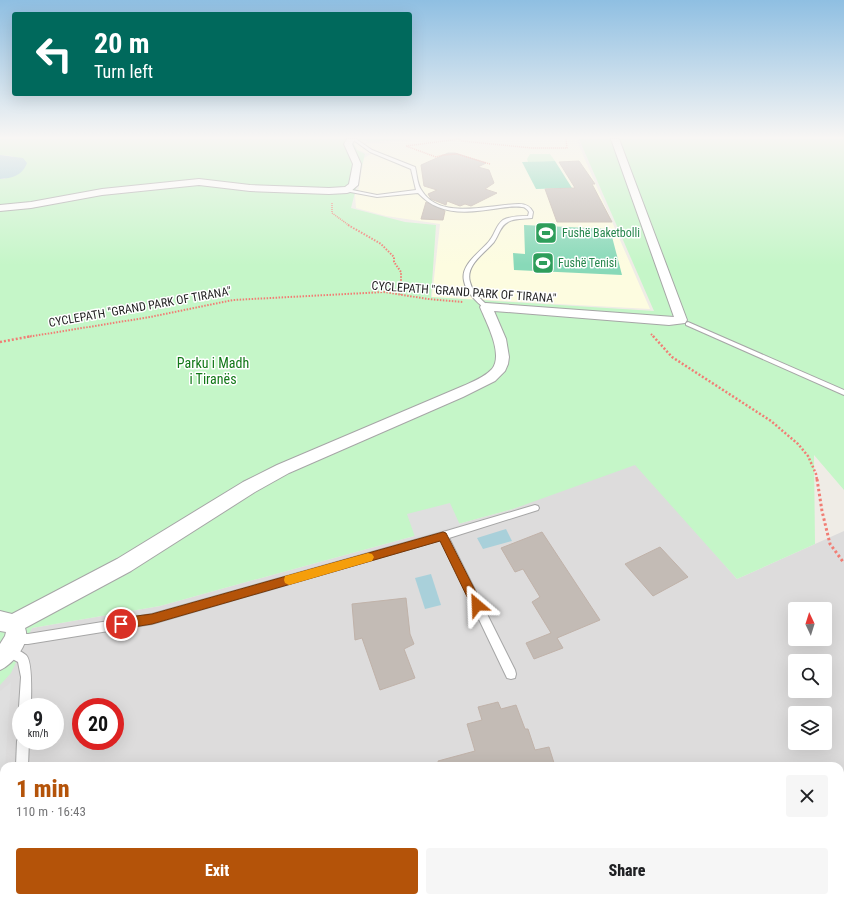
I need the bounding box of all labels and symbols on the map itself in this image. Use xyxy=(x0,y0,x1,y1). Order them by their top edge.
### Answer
sports icon: Fushë Baketbolli xyxy=(533,220,559,246)
place label: Fushë Baketbolli xyxy=(562,226,640,240)
sports icon: Fushë Tenisi xyxy=(530,250,556,276)
place label: Fushë Tenisi xyxy=(558,256,617,270)
street label: CYCLEPATH "GRAND PARK OF TIRANA" xyxy=(371,279,557,305)
street label: CYCLEPATH "GRAND PARK OF TIRANA" xyxy=(48,284,233,330)
park label: Parku i Madh i Tiranës xyxy=(177,355,249,387)
position arrow xyxy=(456,584,498,626)
north arrow xyxy=(788,602,832,646)
pin xyxy=(104,607,138,641)
speed limit sign: 20 xyxy=(72,698,124,750)

